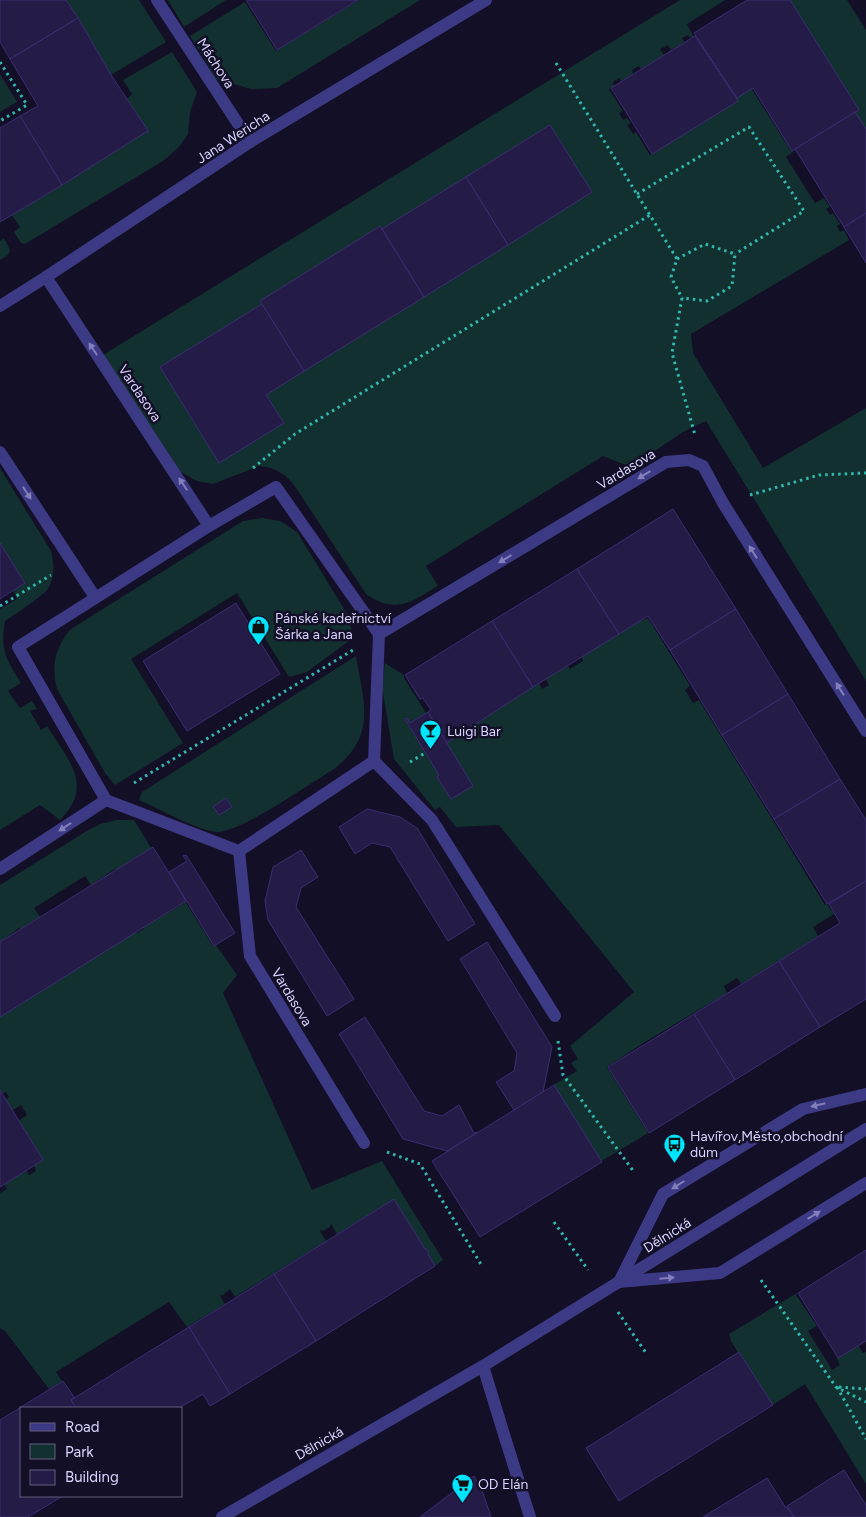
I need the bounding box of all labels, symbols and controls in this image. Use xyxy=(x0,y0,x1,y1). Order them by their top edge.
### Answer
street label: Máchova xyxy=(193,35,238,92)
street label: Jana Wericha xyxy=(194,107,273,167)
one-way arrow xyxy=(88,342,98,356)
street label: Vardasova xyxy=(114,362,165,425)
street label: Vardasova xyxy=(594,445,659,493)
one-way arrow xyxy=(638,471,651,480)
one-way arrow xyxy=(178,478,188,491)
one-way arrow xyxy=(22,486,31,499)
one-way arrow xyxy=(749,545,758,558)
one-way arrow xyxy=(499,554,512,563)
place label: Pánské kadeřnictví Šárka a Jana xyxy=(275,610,392,643)
shop icon: Pánské kadeřnictví Šárka a Jana xyxy=(247,614,271,645)
one-way arrow xyxy=(835,683,845,696)
bar icon: Luigi Bar xyxy=(419,719,443,750)
place label: Luigi Bar xyxy=(447,723,501,740)
one-way arrow xyxy=(58,822,72,832)
street label: Vardasova xyxy=(268,965,316,1030)
one-way arrow xyxy=(811,1101,826,1109)
place label: Havířov,Město,obchodní dům xyxy=(690,1128,844,1161)
bus stop icon: Havířov,Město,obchodní dům xyxy=(662,1132,686,1163)
one-way arrow xyxy=(671,1180,685,1190)
one-way arrow xyxy=(807,1211,820,1220)
street label: Dělnická xyxy=(640,1214,694,1257)
one-way arrow xyxy=(660,1273,676,1281)
legend xyxy=(20,1407,182,1497)
text: Road xyxy=(65,1418,100,1436)
street label: Dělnická xyxy=(292,1423,346,1464)
text: Park xyxy=(65,1443,94,1461)
text: Building xyxy=(65,1468,119,1486)
supermarket icon: OD Elán xyxy=(450,1472,474,1503)
place label: OD Elán xyxy=(478,1476,528,1493)

